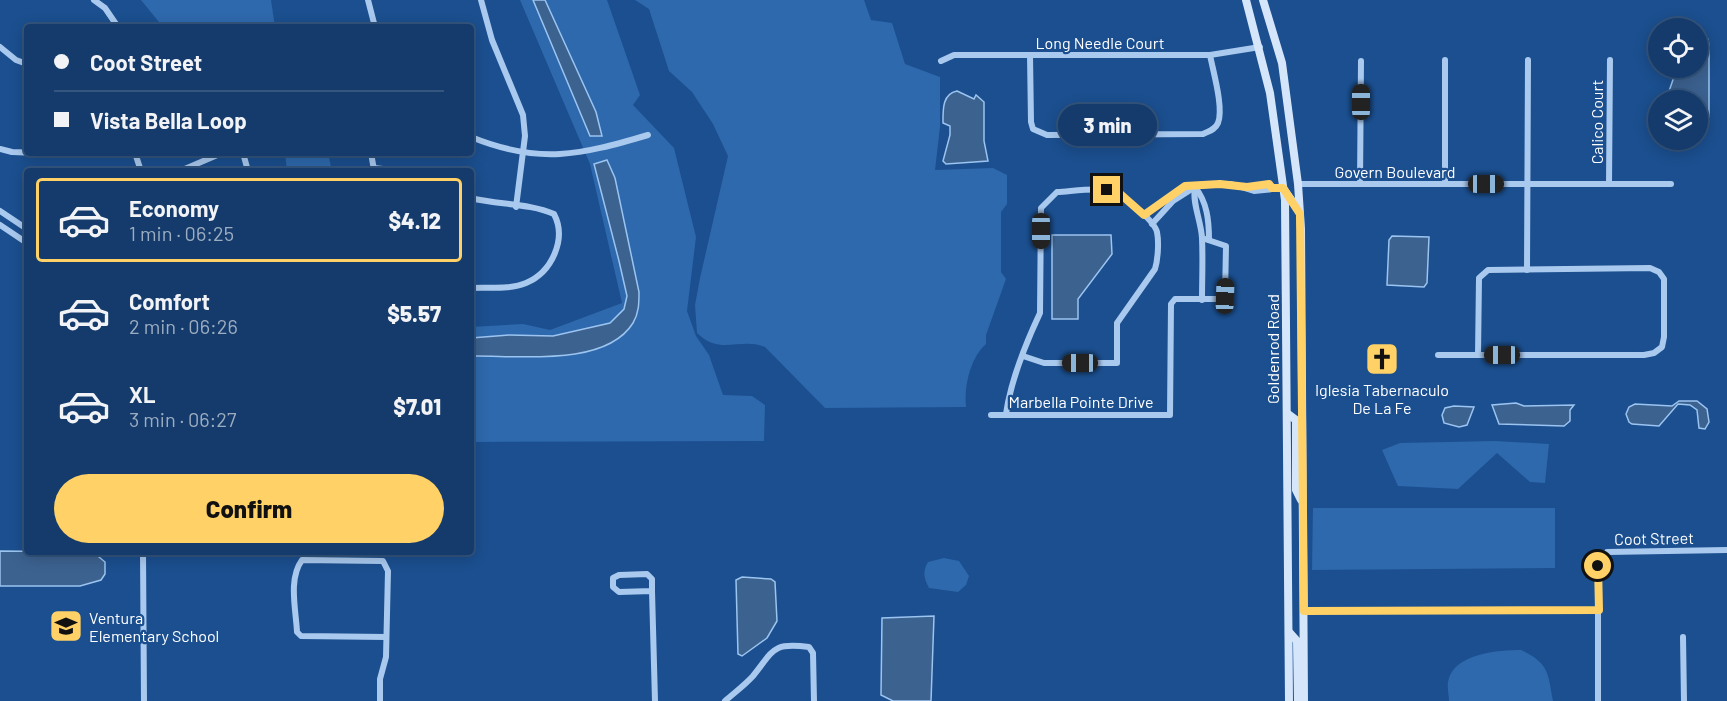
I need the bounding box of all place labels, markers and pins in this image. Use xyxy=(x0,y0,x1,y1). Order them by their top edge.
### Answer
church icon: Iglesia Tabernaculo De La Fe xyxy=(1364,341,1400,377)
place label: Iglesia Tabernaculo De La Fe xyxy=(1315,380,1449,417)
school or university icon: Ventura Elementary School xyxy=(48,608,84,644)
place label: Ventura Elementary School xyxy=(89,608,219,645)

